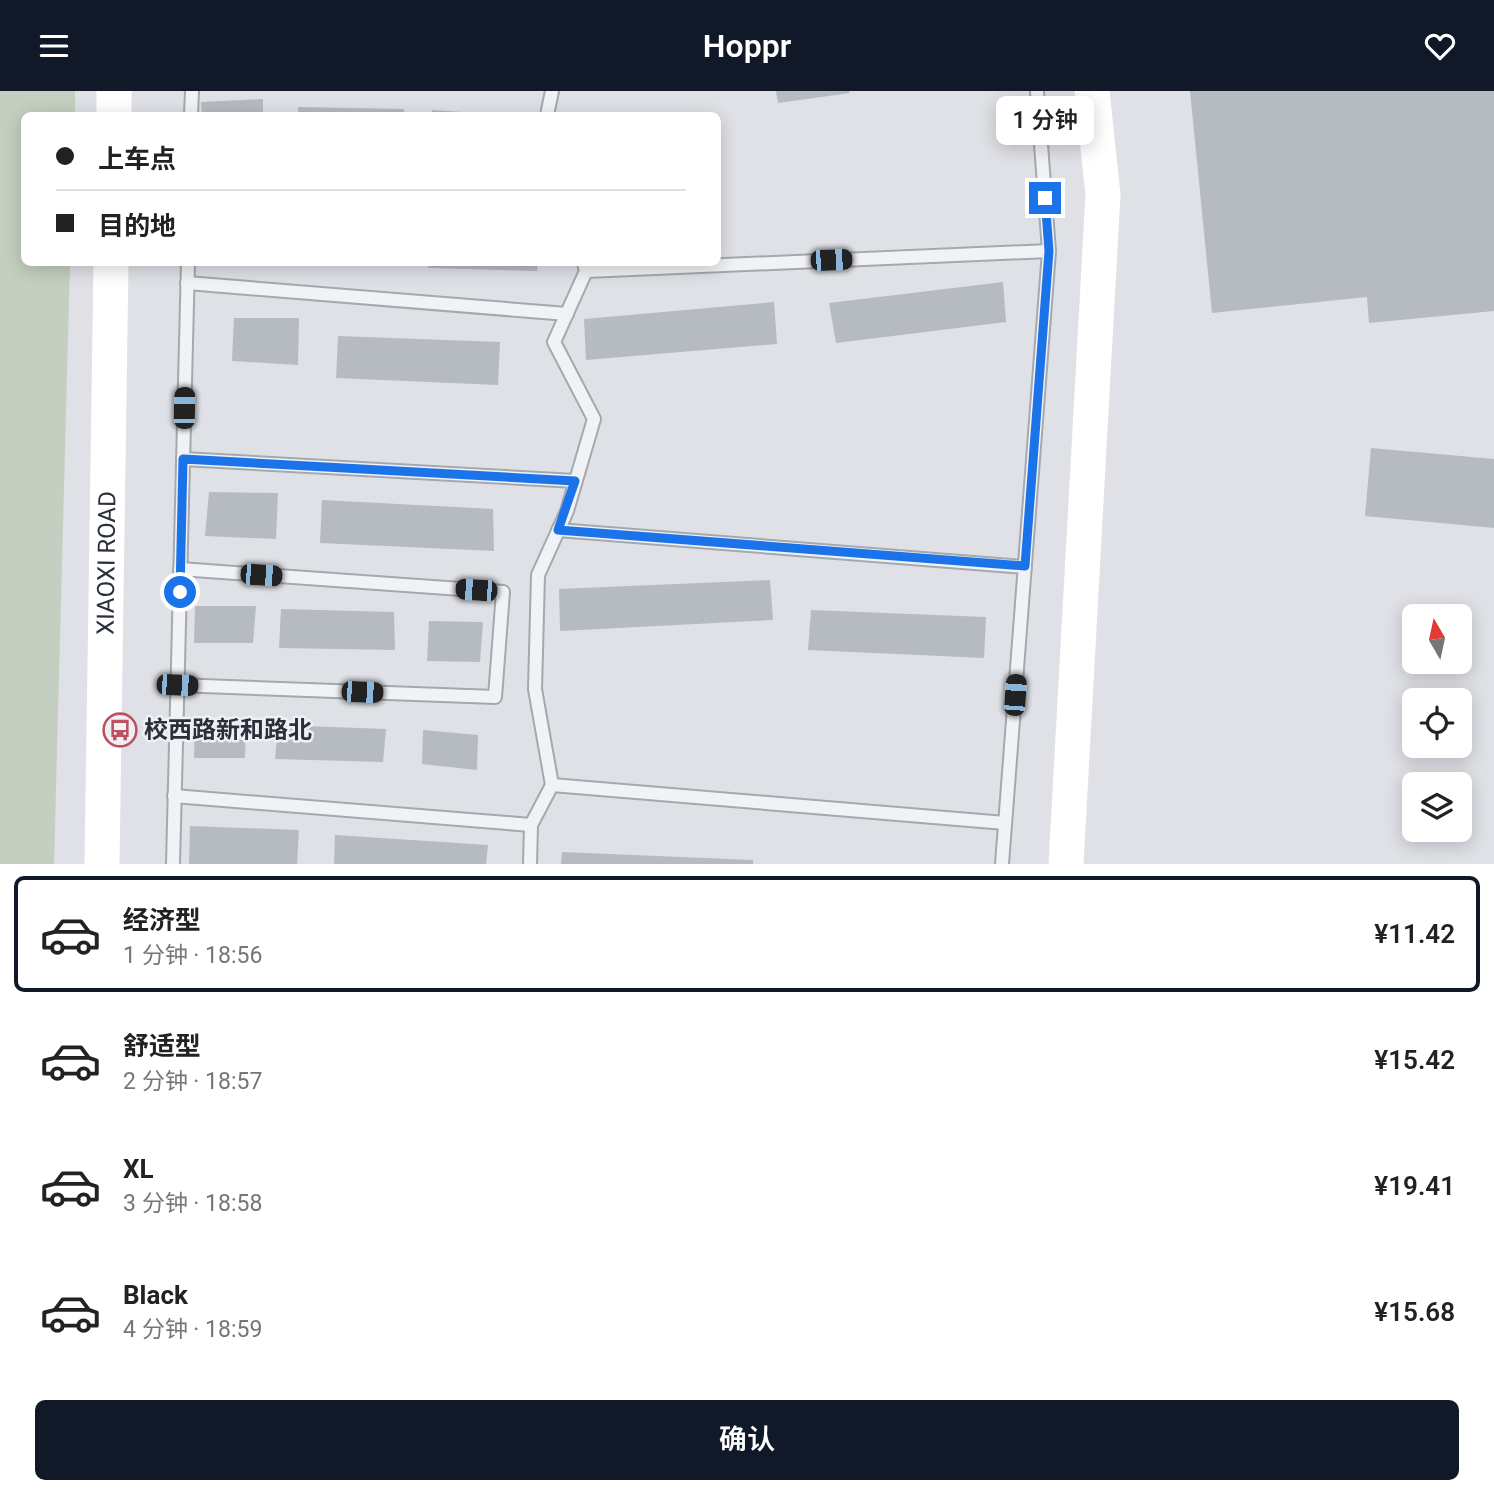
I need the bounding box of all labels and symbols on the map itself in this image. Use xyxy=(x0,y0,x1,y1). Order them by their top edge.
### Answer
callout: 1 分钟 xyxy=(996,97,1094,146)
route end xyxy=(1029,182,1061,214)
car xyxy=(810,249,853,271)
car xyxy=(174,387,195,429)
street label: XIAOXI ROAD xyxy=(91,491,122,635)
car xyxy=(240,563,283,587)
route start xyxy=(164,576,196,608)
car xyxy=(455,578,498,602)
north arrow xyxy=(1402,604,1472,674)
car xyxy=(1004,673,1027,717)
car xyxy=(156,674,199,696)
car xyxy=(341,681,384,703)
bus stop icon: 校西路新和路北 xyxy=(101,711,139,749)
place label: 校西路新和路北 xyxy=(144,716,312,744)

